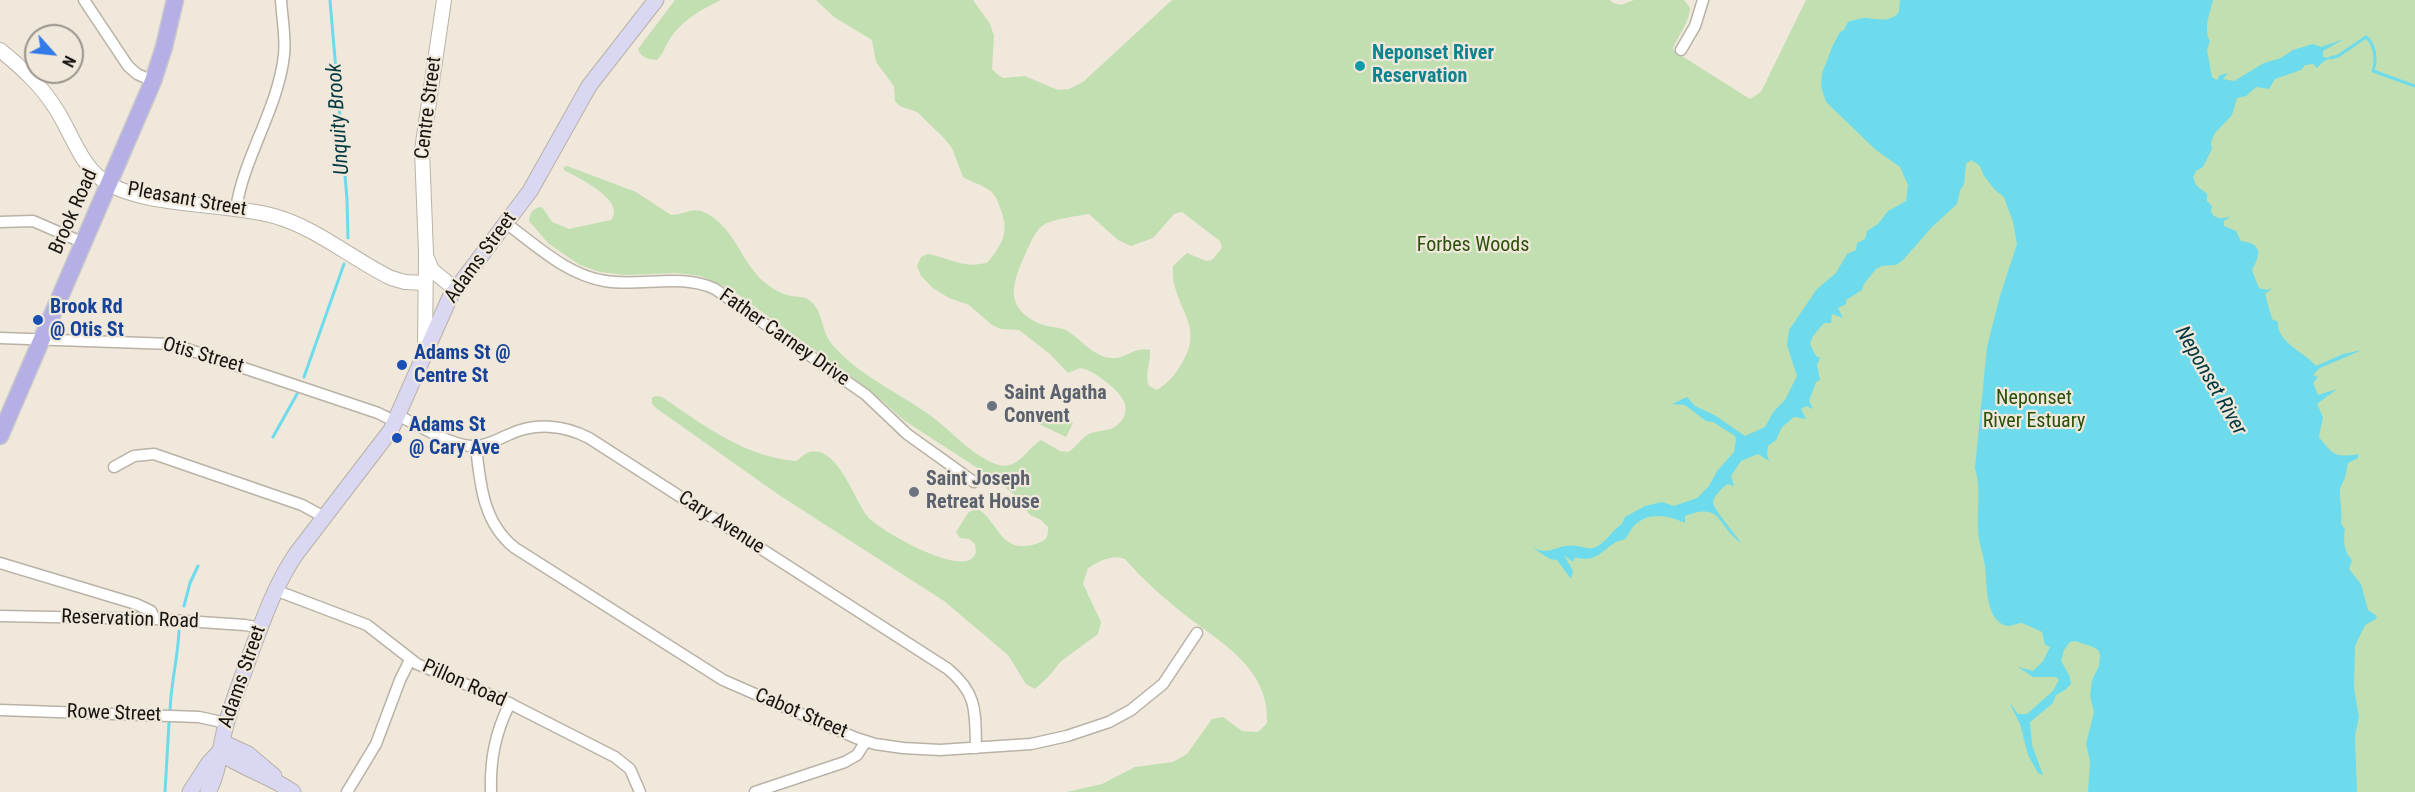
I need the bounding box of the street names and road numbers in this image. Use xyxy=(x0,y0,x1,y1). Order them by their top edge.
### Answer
street label: Centre Street xyxy=(411,55,447,161)
street label: Brook Road xyxy=(45,166,103,258)
street label: Pleasant Street xyxy=(126,178,248,222)
street label: Adams Street xyxy=(440,208,522,308)
street label: Father Carney Drive xyxy=(714,284,854,392)
street label: Otis Street xyxy=(160,333,246,379)
street label: Cary Avenue xyxy=(674,486,768,560)
street label: Reservation Road xyxy=(61,606,199,634)
street label: Adams Street xyxy=(214,623,272,731)
street label: Pillon Road xyxy=(418,655,510,713)
street label: Cabot Street xyxy=(751,684,851,744)
street label: Rowe Street xyxy=(66,700,162,728)

